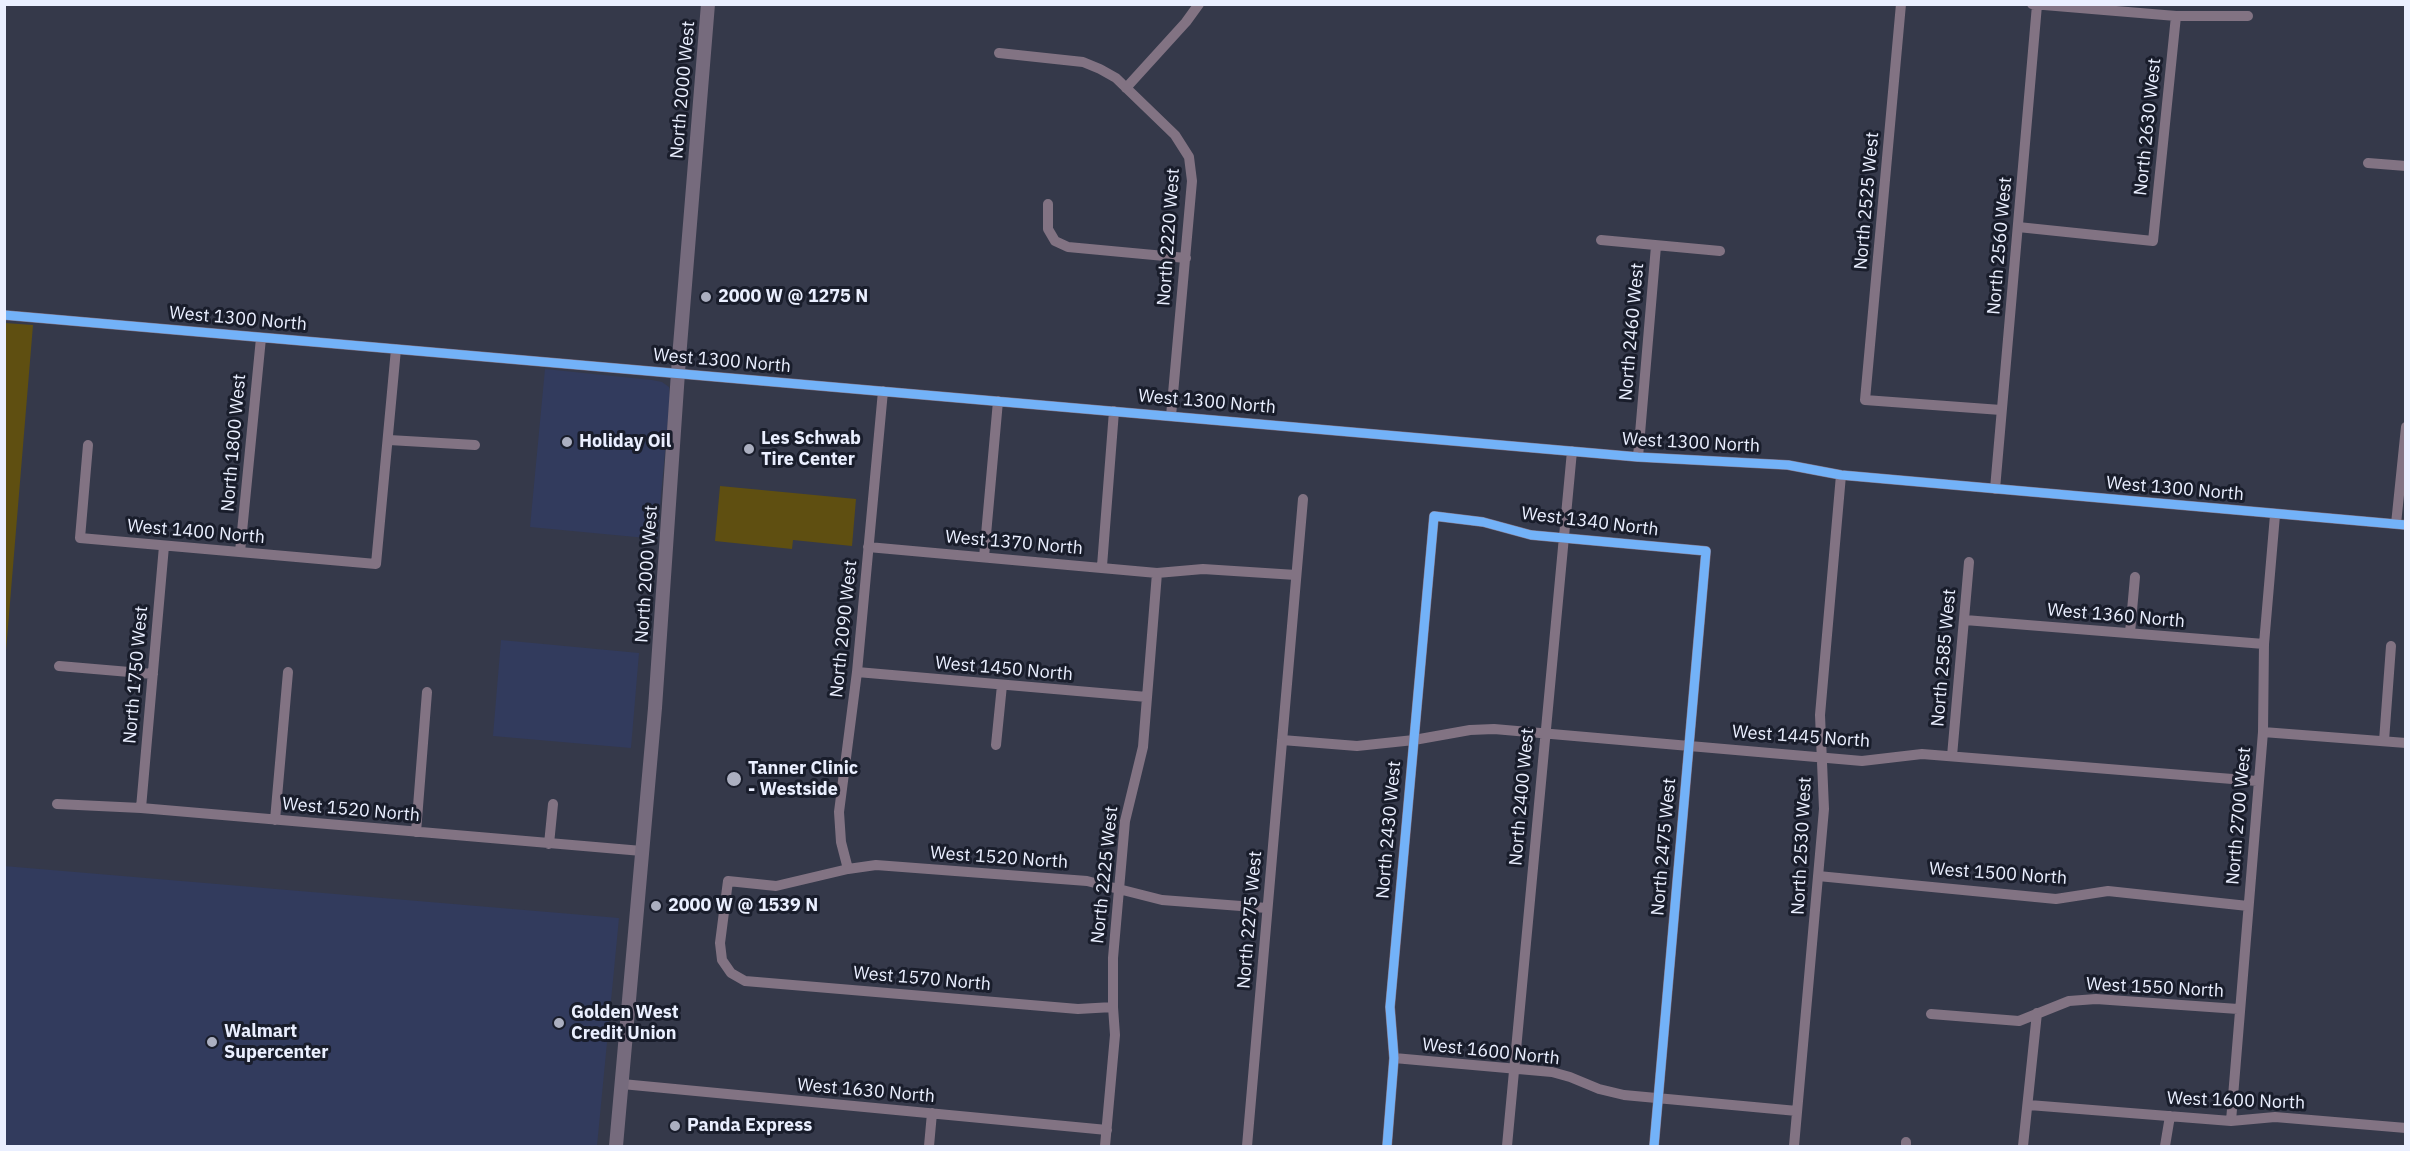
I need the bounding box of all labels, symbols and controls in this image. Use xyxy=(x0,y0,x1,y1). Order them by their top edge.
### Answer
street label: North 2000 West xyxy=(666,20,700,160)
street label: North 2630 West xyxy=(2130,57,2166,197)
street label: North 2525 West xyxy=(1850,131,1884,271)
street label: North 2220 West xyxy=(1153,167,1185,307)
street label: North 2560 West xyxy=(1983,176,2017,316)
street label: North 2460 West xyxy=(1615,262,1649,402)
place label: 2000 W @ 1275 N xyxy=(718,286,868,308)
marker: 2000 W @ 1275 N xyxy=(699,290,713,304)
street label: West 1300 North xyxy=(168,302,308,336)
street label: West 1300 North xyxy=(652,344,792,378)
street label: North 1800 West xyxy=(217,373,251,513)
street label: West 1300 North xyxy=(1137,385,1277,419)
place label: Les Schwab Tire Center xyxy=(761,428,861,470)
street label: West 1300 North xyxy=(1621,429,1761,457)
place label: Holiday Oil xyxy=(579,431,671,453)
marker: Holiday Oil xyxy=(560,435,574,449)
marker: Les Schwab Tire Center xyxy=(742,442,756,456)
street label: West 1300 North xyxy=(2105,472,2245,506)
street label: West 1340 North xyxy=(1520,503,1660,541)
street label: North 2000 West xyxy=(631,504,663,644)
street label: West 1400 North xyxy=(126,515,266,549)
street label: West 1370 North xyxy=(944,526,1084,560)
street label: North 2090 West xyxy=(826,559,862,699)
street label: North 2585 West xyxy=(1927,588,1961,728)
street label: West 1360 North xyxy=(2046,599,2186,633)
street label: North 1750 West xyxy=(119,605,153,745)
street label: West 1450 North xyxy=(934,652,1074,686)
street label: West 1445 North xyxy=(1731,721,1871,753)
street label: North 2400 West xyxy=(1505,727,1539,867)
street label: North 2700 West xyxy=(2222,746,2256,886)
place label: Tanner Clinic - Westside xyxy=(748,758,858,800)
street label: North 2430 West xyxy=(1372,760,1406,900)
marker: Tanner Clinic - Westside xyxy=(725,770,743,788)
street label: North 2530 West xyxy=(1788,776,1816,916)
street label: North 2475 West xyxy=(1647,777,1681,917)
street label: West 1520 North xyxy=(281,793,421,827)
street label: North 2225 West xyxy=(1087,805,1123,945)
street label: West 1520 North xyxy=(929,842,1069,874)
street label: North 2275 West xyxy=(1233,850,1267,990)
street label: West 1500 North xyxy=(1928,858,2068,890)
place label: 2000 W @ 1539 N xyxy=(668,895,818,917)
marker: 2000 W @ 1539 N xyxy=(649,899,663,913)
street label: West 1570 North xyxy=(852,962,992,996)
street label: West 1550 North xyxy=(2085,974,2225,1002)
place label: Golden West Credit Union xyxy=(571,1002,679,1044)
marker: Golden West Credit Union xyxy=(552,1016,566,1030)
place label: Walmart Supercenter xyxy=(224,1021,328,1064)
street label: West 1600 North xyxy=(1421,1034,1561,1070)
marker: Walmart Supercenter xyxy=(205,1035,219,1049)
street label: West 1630 North xyxy=(796,1074,936,1108)
street label: West 1600 North xyxy=(2167,1088,2305,1114)
place label: Panda Express xyxy=(687,1115,812,1137)
marker: Panda Express xyxy=(668,1119,682,1133)

